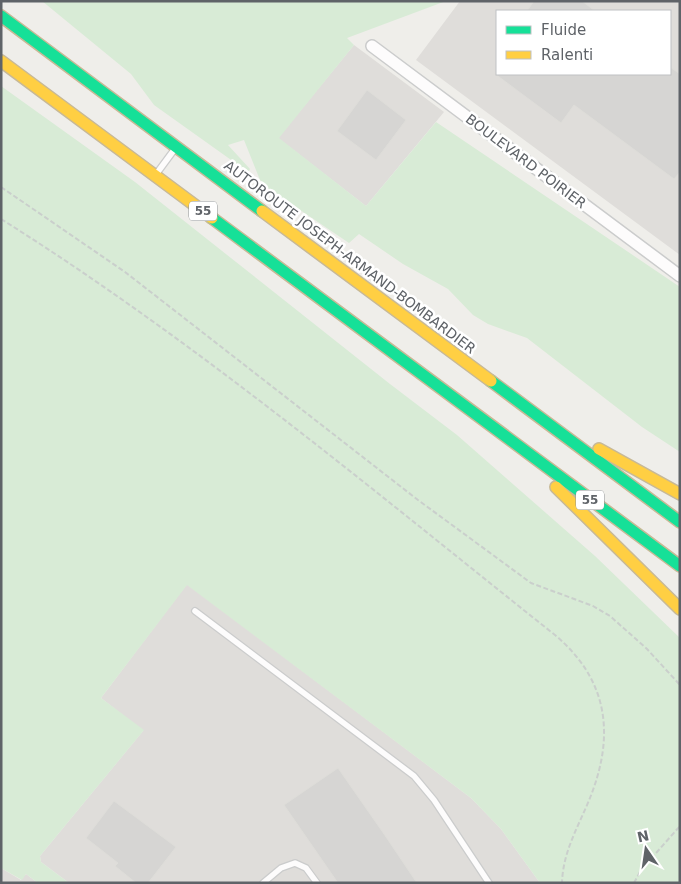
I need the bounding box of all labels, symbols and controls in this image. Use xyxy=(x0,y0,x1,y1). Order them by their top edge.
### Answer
legend xyxy=(496,10,671,75)
text: Fluide xyxy=(541,21,586,39)
text: Ralenti xyxy=(541,46,593,64)
street label: BOULEVARD POIRIER xyxy=(463,111,590,212)
street label: AUTOROUTE JOSEPH-ARMAND-BOMBARDIER xyxy=(221,157,479,357)
road number: 55 xyxy=(189,202,217,220)
road number: 55 xyxy=(576,490,604,510)
north arrow xyxy=(621,824,671,874)
text: N xyxy=(636,827,651,845)

